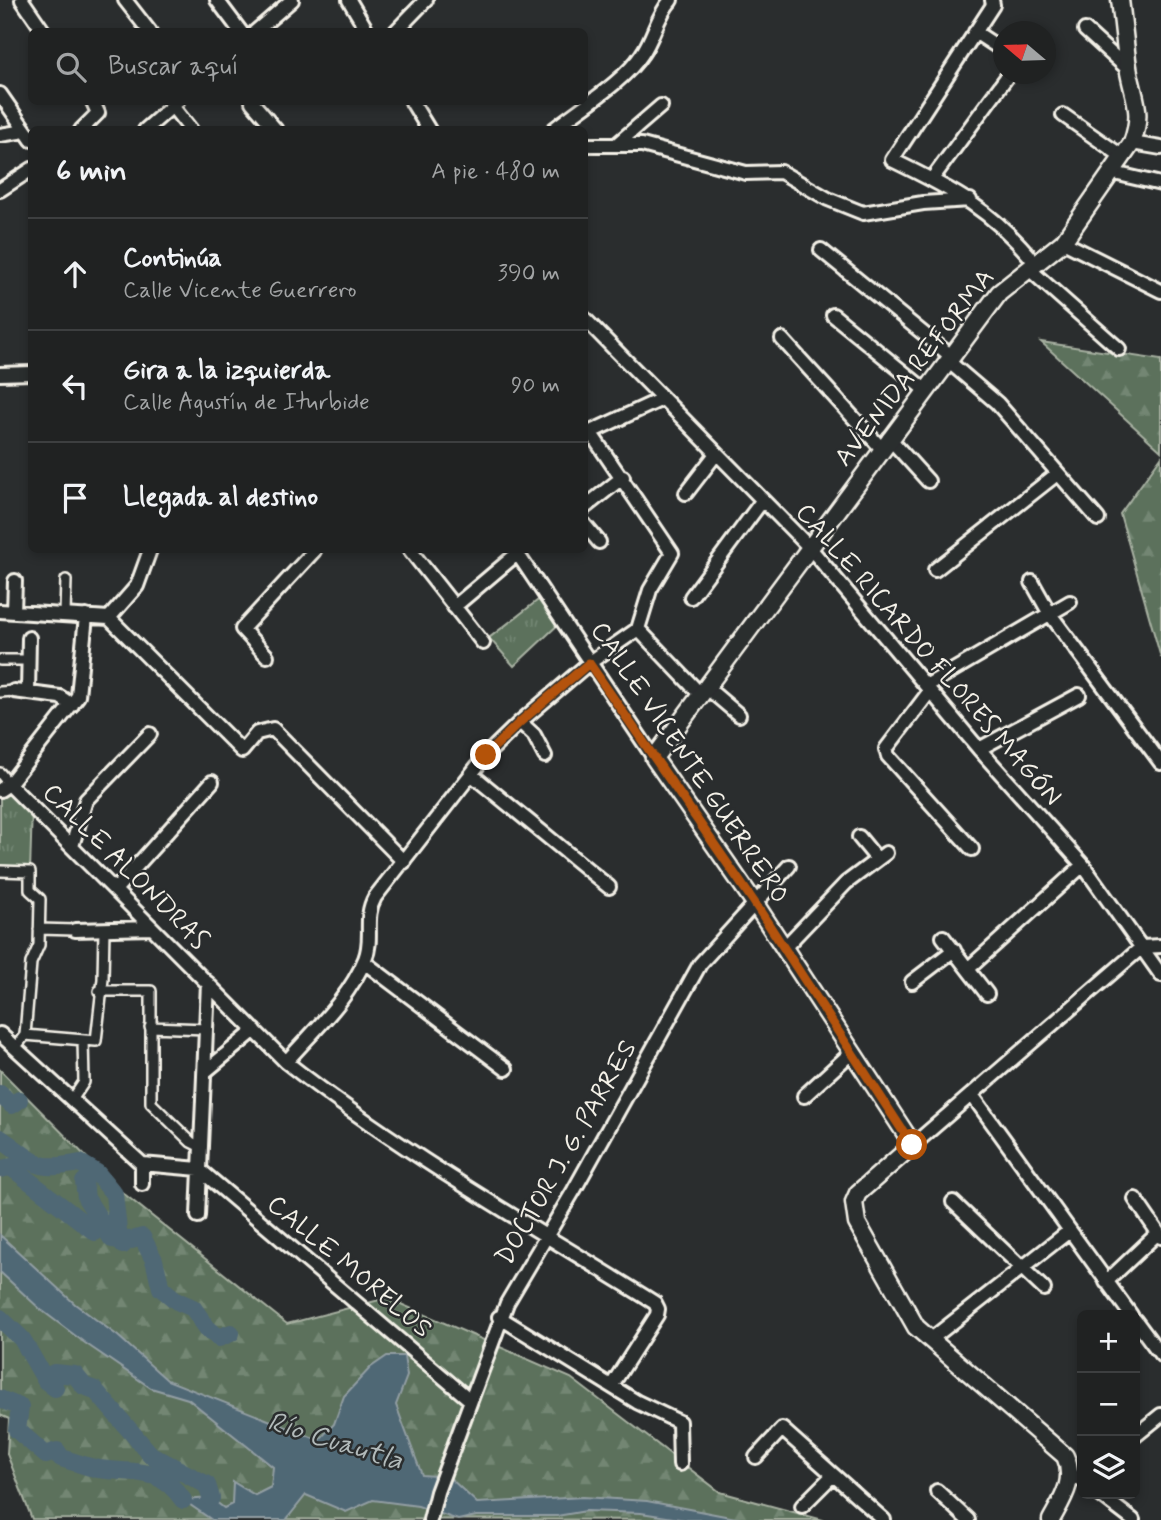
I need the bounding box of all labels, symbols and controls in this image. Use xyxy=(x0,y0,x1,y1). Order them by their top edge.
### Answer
north arrow xyxy=(993,21,1056,84)
search box xyxy=(28,28,588,105)
icon: search xyxy=(52,48,90,86)
text: Buscar aquí xyxy=(108,50,239,84)
text: 6 min xyxy=(56,152,127,191)
text: A pie · 480 m xyxy=(431,157,560,187)
text: Continúa xyxy=(123,242,222,276)
icon: ahead xyxy=(56,255,94,293)
text: 390 m xyxy=(498,259,560,289)
street label: AVENIDA REFORMA xyxy=(827,262,1003,474)
text: Calle Vicente Guerrero xyxy=(123,276,357,306)
text: Gira a la izquierda xyxy=(123,354,330,388)
icon: left xyxy=(56,367,94,405)
text: 90 m xyxy=(511,371,560,401)
text: Calle Agustín de Iturbide xyxy=(123,388,370,418)
icon: arrive xyxy=(56,479,94,517)
text: Llegada al destino xyxy=(123,481,318,515)
street label: CALLE RICARDO FLORES MAGÓN xyxy=(787,497,1069,813)
street label: CALLE VICENTE GUERRERO xyxy=(582,616,796,910)
route end xyxy=(470,739,501,770)
street label: CALLE ALONDRAS xyxy=(34,776,216,958)
street label: DOCTOR J. G. PARRES xyxy=(489,1034,645,1272)
route start xyxy=(896,1129,927,1160)
street label: CALLE MORELOS xyxy=(259,1188,439,1346)
map controls xyxy=(1077,1310,1140,1499)
button: + xyxy=(1077,1310,1140,1373)
button: − xyxy=(1077,1373,1140,1436)
water label: Río Cuautla xyxy=(263,1404,407,1480)
button: layers xyxy=(1077,1436,1140,1499)

